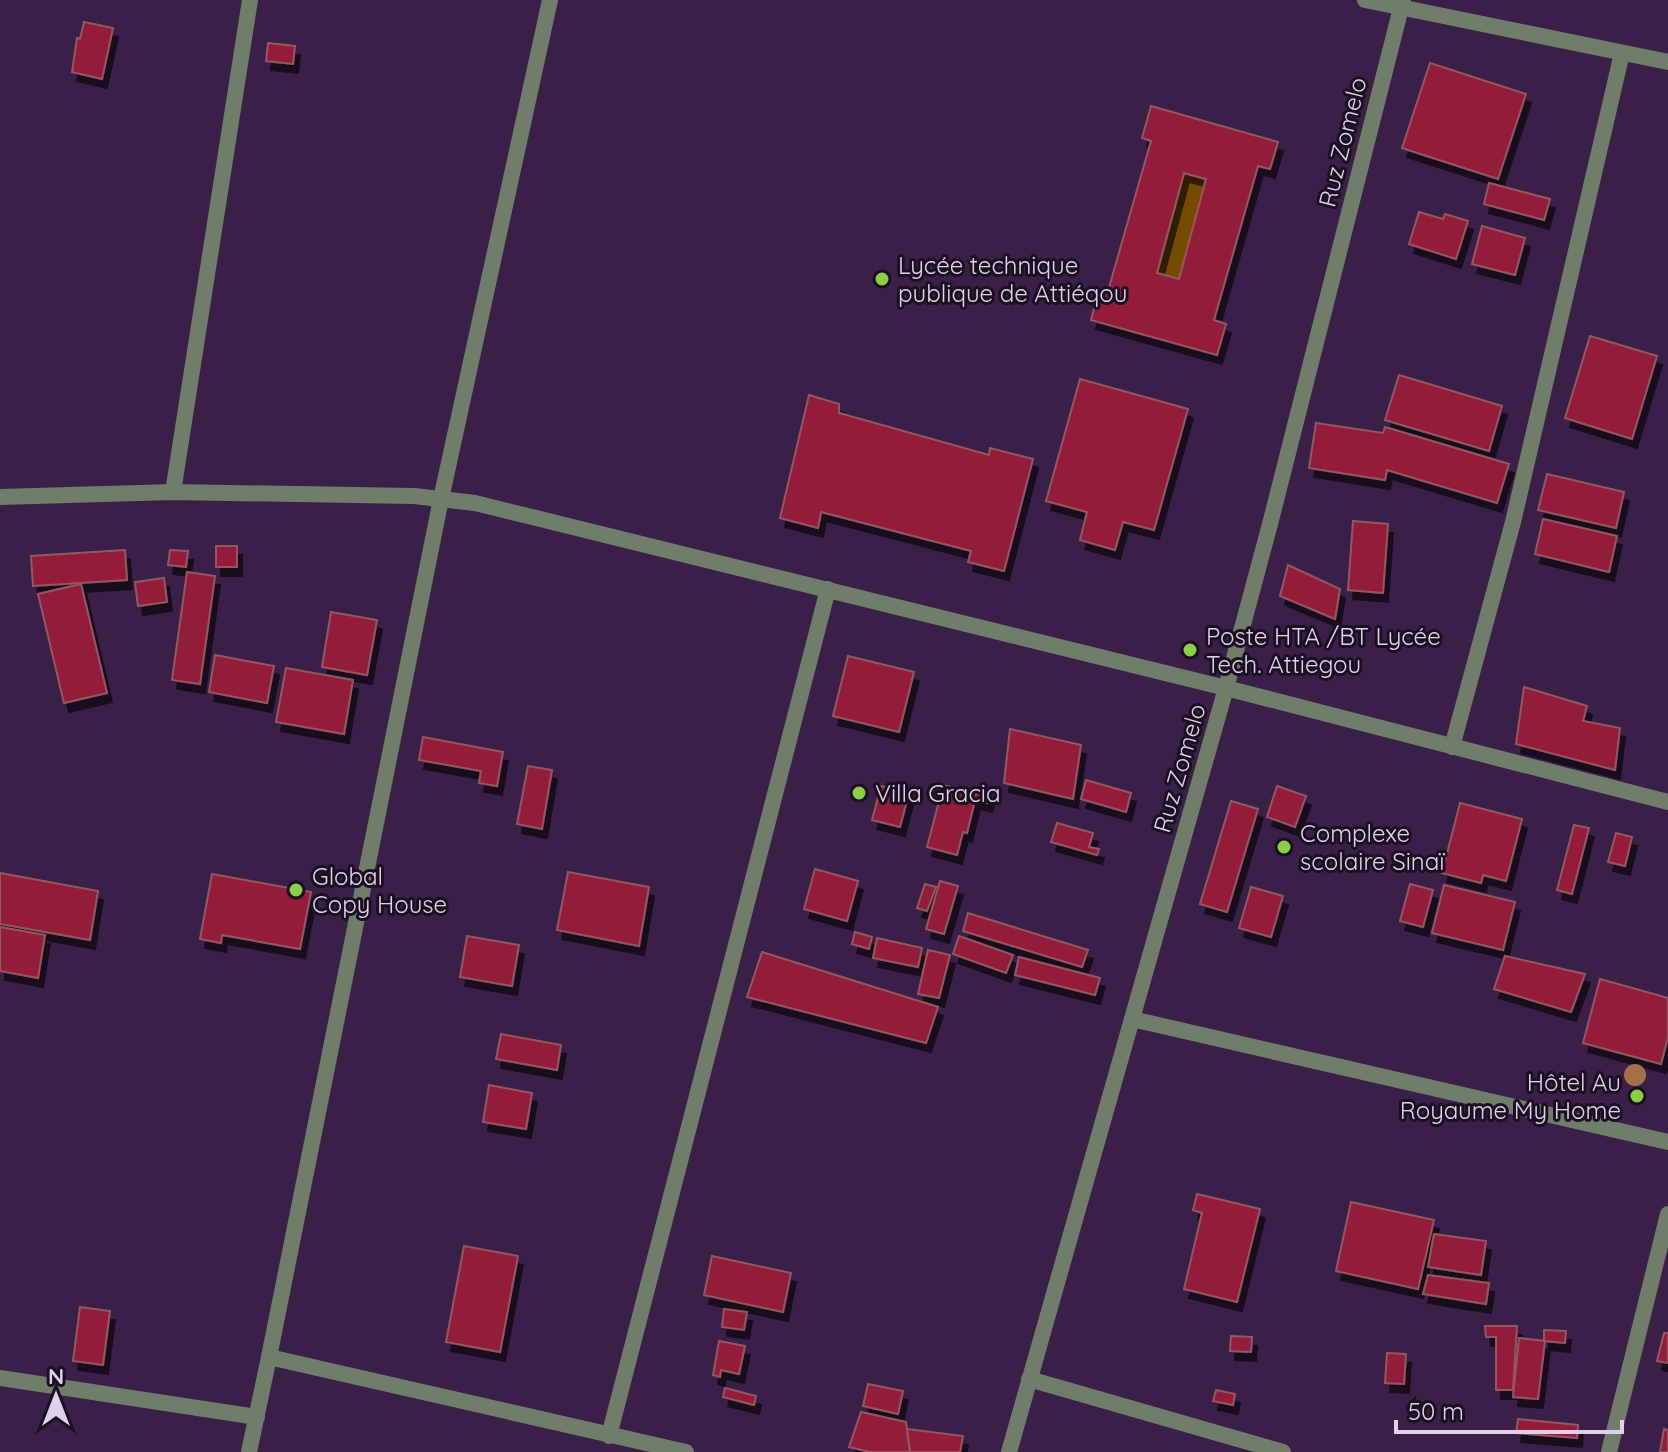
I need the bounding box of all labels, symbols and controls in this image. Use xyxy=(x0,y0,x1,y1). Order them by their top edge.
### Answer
street label: Ruz Zomelo xyxy=(1311,74,1373,210)
place label: Lycée technique publique de Attiéqou xyxy=(898,250,1127,308)
marker: Lycée technique publique de Attiéqou xyxy=(873,270,891,288)
place label: Poste HTA /BT Lycée Tech. Attiegou xyxy=(1206,621,1441,679)
marker: Poste HTA /BT Lycée Tech. Attiegou xyxy=(1181,641,1199,659)
street label: Ruz Zomelo xyxy=(1146,700,1212,836)
place label: Villa Gracia xyxy=(875,778,1001,808)
marker: Villa Gracia xyxy=(850,784,868,802)
place label: Complexe scolaire Sinaï xyxy=(1300,818,1445,876)
marker: Complexe scolaire Sinaï xyxy=(1275,838,1293,856)
place label: Global Copy House xyxy=(312,861,447,919)
marker: Global Copy House xyxy=(287,881,305,899)
place label: Hôtel Au Royaume My Home xyxy=(1400,1067,1621,1125)
marker: Hôtel Au Royaume My Home xyxy=(1628,1087,1646,1105)
north arrow xyxy=(16,1356,96,1436)
text: N xyxy=(48,1362,64,1390)
scale bar xyxy=(1396,1384,1622,1434)
text: 50 m xyxy=(1408,1396,1464,1426)

